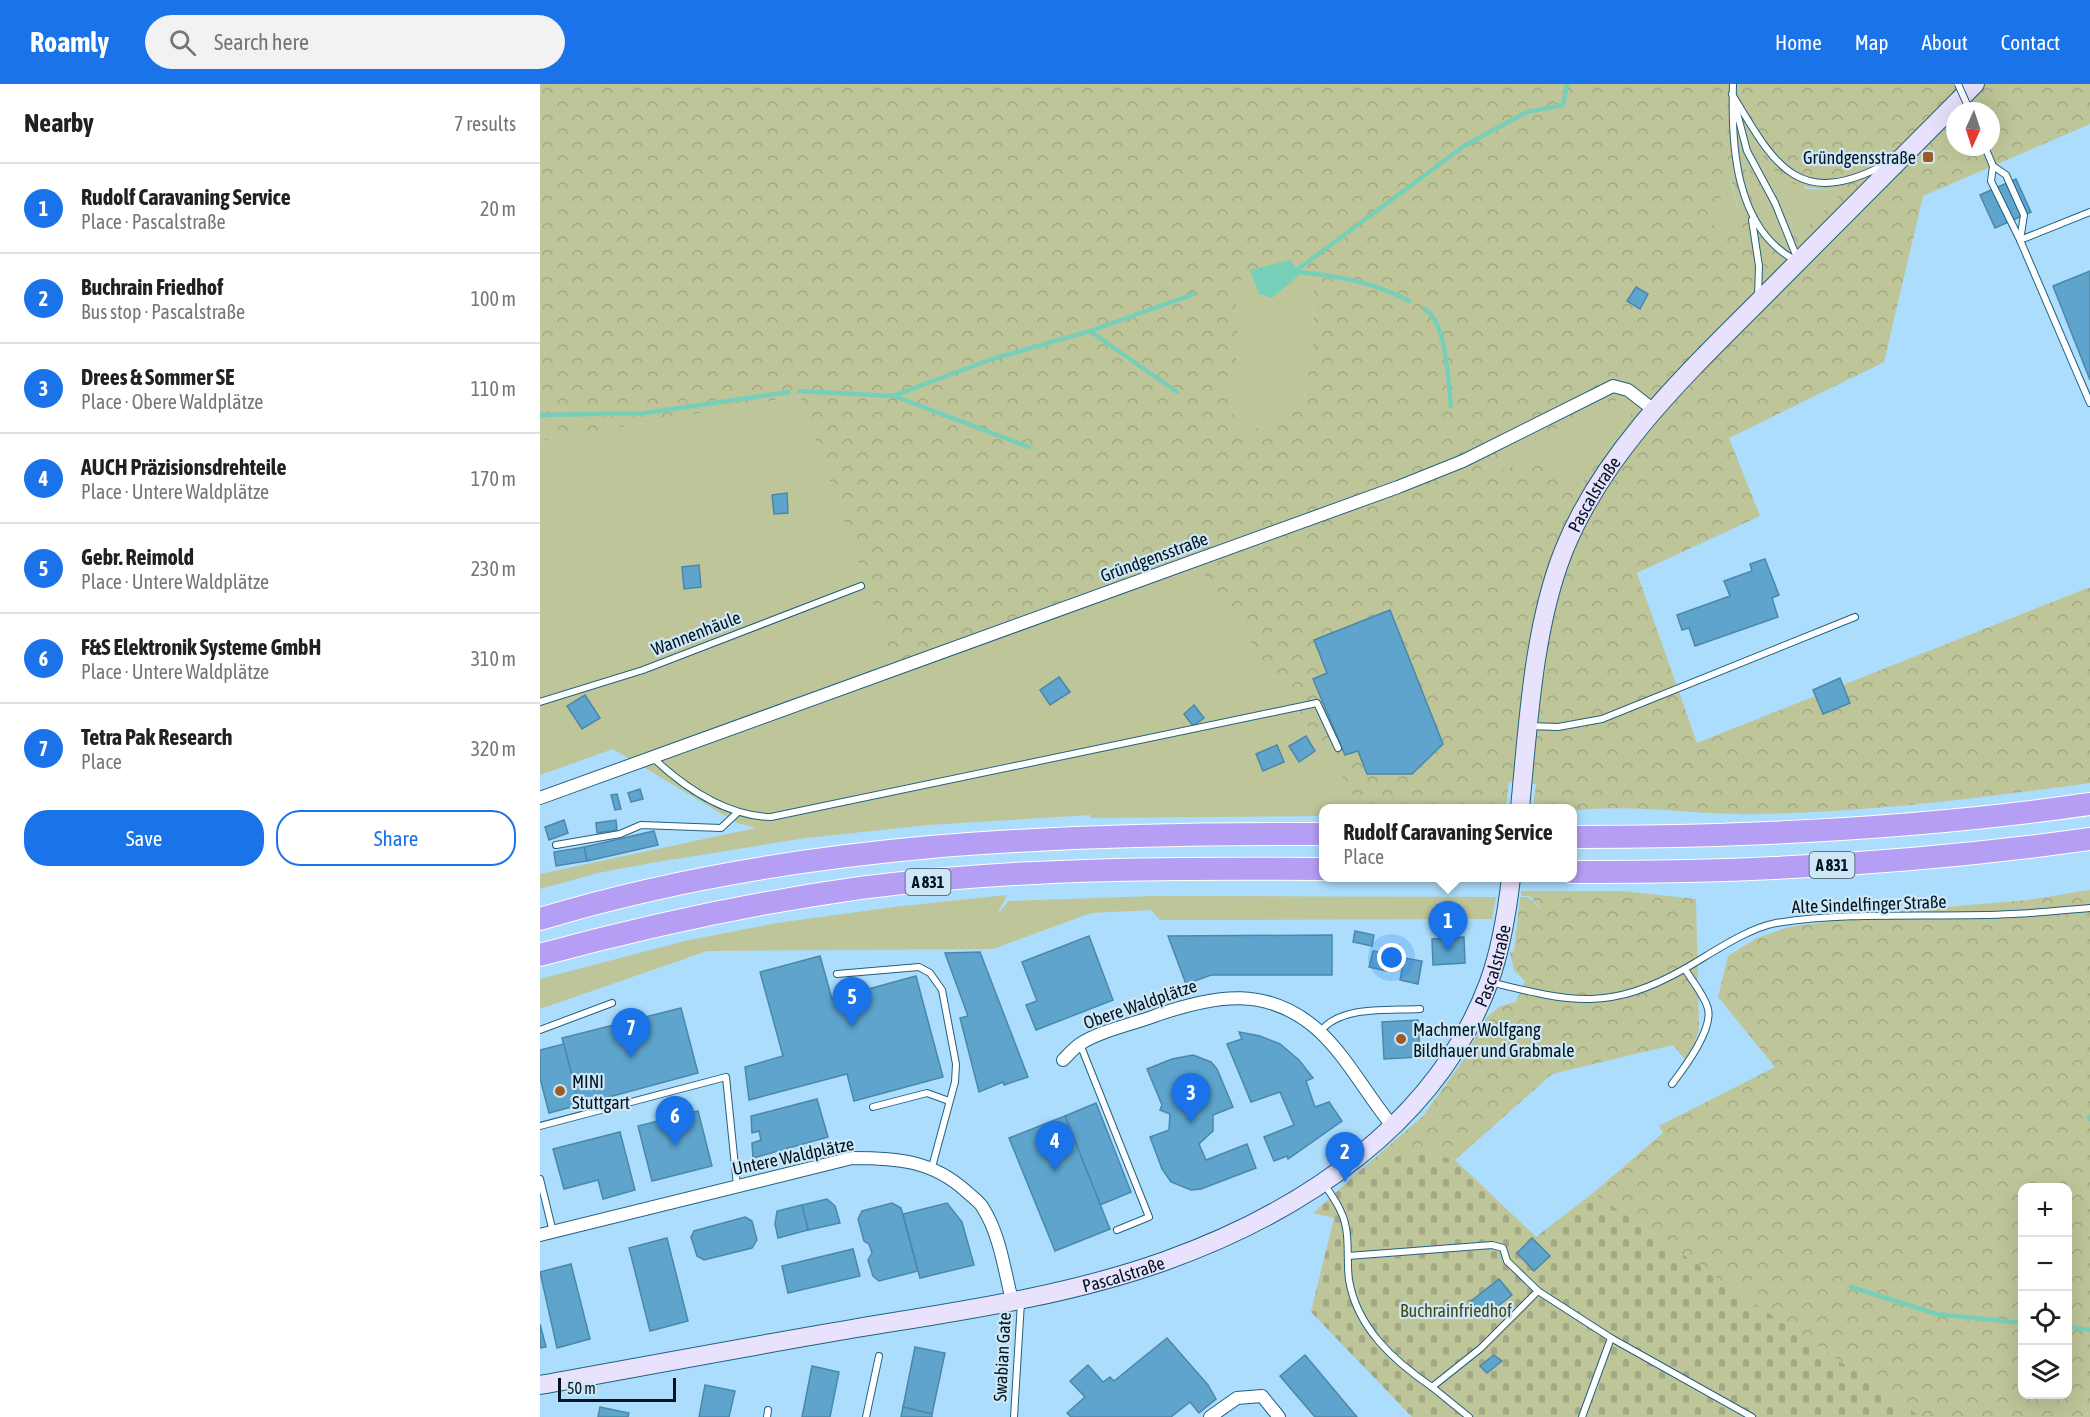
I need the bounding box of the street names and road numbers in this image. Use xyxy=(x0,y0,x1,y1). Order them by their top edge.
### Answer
street label: Pascalstraße xyxy=(1563,452,1624,535)
street label: Gründgensstraße xyxy=(1097,528,1211,586)
street label: Wannenhäule xyxy=(648,606,744,660)
road number: A 831 xyxy=(1810,852,1854,878)
road number: A 831 xyxy=(906,869,950,895)
street label: Alte Sindelfinger Straße xyxy=(1791,891,1947,917)
street label: Pascalstraße xyxy=(1470,923,1514,1010)
street label: Obere Waldplätze xyxy=(1081,975,1199,1033)
street label: Untere Waldplätze xyxy=(730,1133,856,1179)
street label: Pascalstraße xyxy=(1080,1252,1167,1296)
street label: Swabian Gate xyxy=(989,1312,1015,1402)

